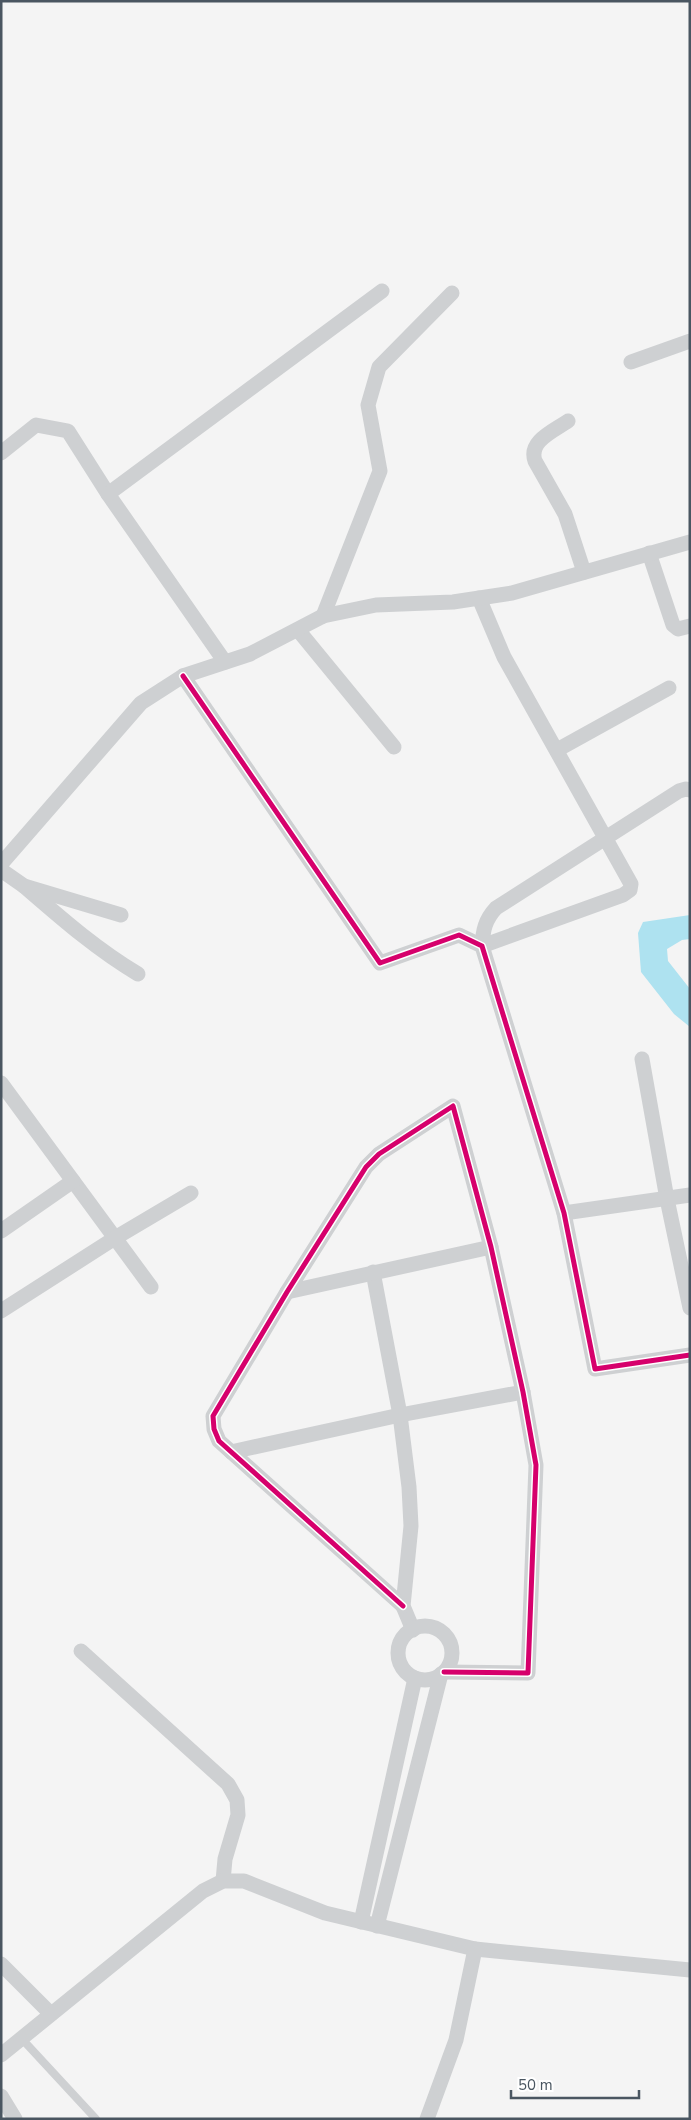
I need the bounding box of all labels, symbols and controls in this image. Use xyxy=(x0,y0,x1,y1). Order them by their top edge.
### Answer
scale bar xyxy=(511,2068,638,2100)
text: 50 m xyxy=(518,2075,553,2095)

